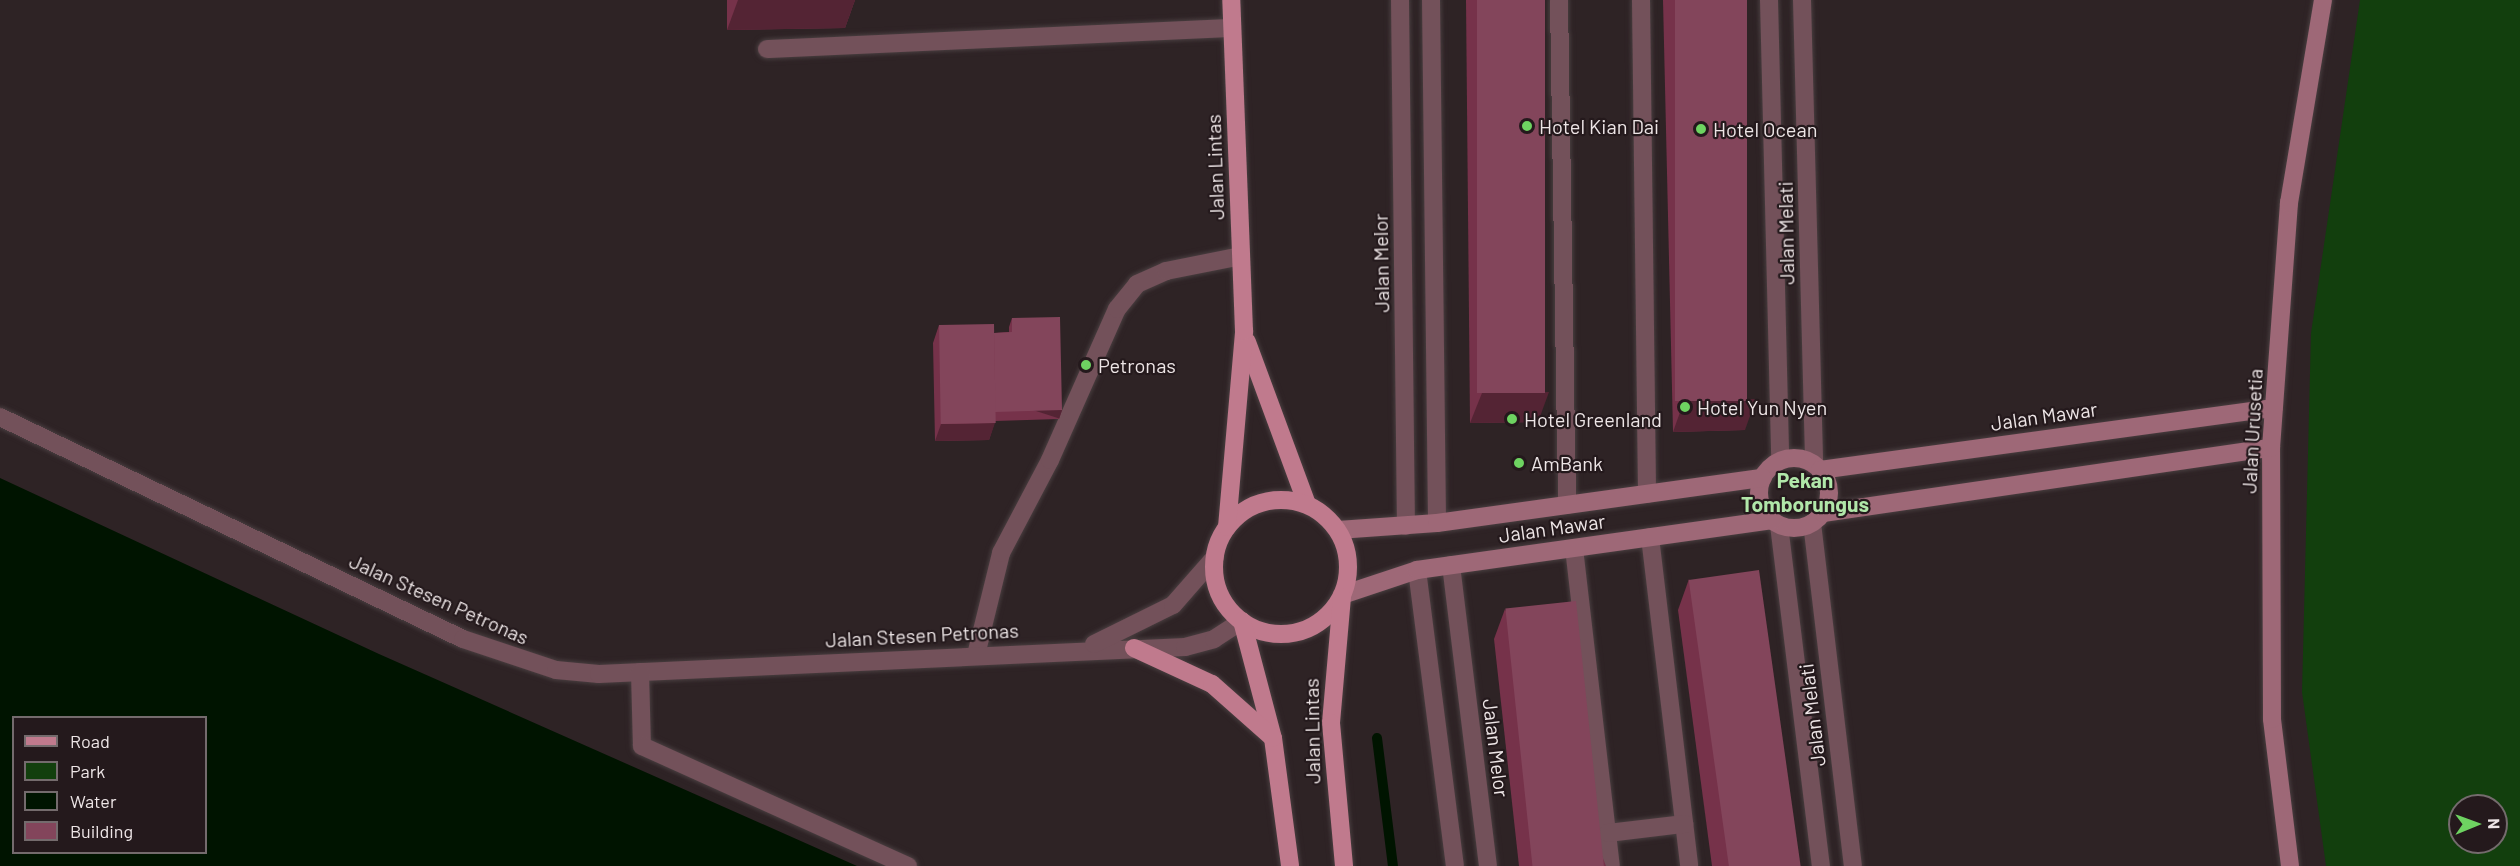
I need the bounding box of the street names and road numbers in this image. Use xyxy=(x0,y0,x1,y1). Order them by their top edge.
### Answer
street label: Jalan Lintas xyxy=(1201,114,1229,220)
street label: Jalan Melati xyxy=(1773,181,1799,285)
street label: Jalan Melor xyxy=(1368,213,1394,313)
street label: Jalan Urusetia xyxy=(2237,368,2267,494)
street label: Jalan Mawar xyxy=(1989,397,2099,435)
street label: Jalan Mawar xyxy=(1497,509,1607,547)
street label: Jalan Stesen Petronas xyxy=(346,549,532,649)
street label: Jalan Stesen Petronas xyxy=(825,618,1019,652)
street label: Jalan Melati xyxy=(1794,662,1830,768)
street label: Jalan Lintas xyxy=(1299,678,1325,784)
street label: Jalan Melor xyxy=(1478,697,1514,799)

